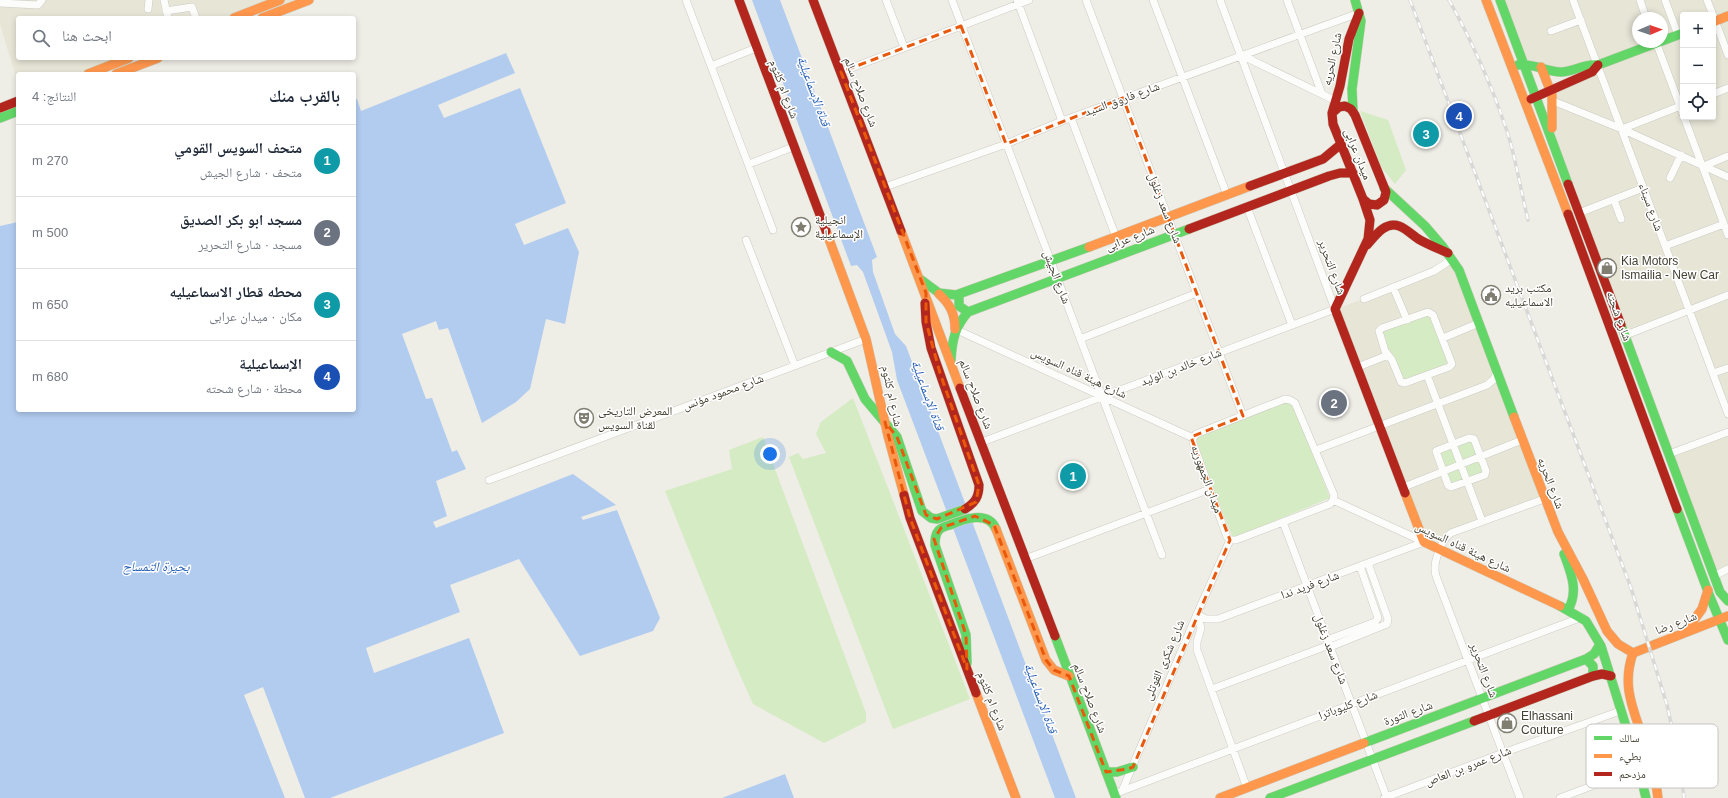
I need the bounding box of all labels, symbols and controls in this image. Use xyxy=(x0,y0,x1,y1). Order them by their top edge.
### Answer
north arrow xyxy=(1632,12,1668,48)
map controls xyxy=(1680,12,1716,120)
button: + xyxy=(1680,12,1716,48)
search box xyxy=(16,16,356,60)
icon: search xyxy=(30,27,52,49)
text: ابحث هنا xyxy=(62,27,112,44)
street label: شارع الحريه xyxy=(1320,31,1345,87)
button: − xyxy=(1680,48,1716,84)
water label: قناة الإسماعيلية xyxy=(793,54,834,130)
street label: شارع صلاح سالم xyxy=(840,55,881,129)
street label: شارع ام كلثوم xyxy=(765,58,802,121)
street label: شارع فاروق السيد xyxy=(1083,79,1162,120)
button: locate xyxy=(1680,84,1716,120)
text: بالقرب منك xyxy=(269,87,340,106)
text: النتائج: 4 xyxy=(32,89,76,104)
pin: 4 xyxy=(1446,101,1472,131)
pin: 3 xyxy=(1413,119,1439,149)
street label: ميدان عرابى xyxy=(1341,126,1375,182)
text: متحف السويس القومي xyxy=(174,139,302,156)
text: 270 m xyxy=(32,153,68,168)
text: 1 xyxy=(323,153,331,168)
text: متحف · شارع الجيش xyxy=(200,165,302,180)
street label: شارع سعد زغلول xyxy=(1144,171,1185,246)
street label: شارع سيناء xyxy=(1635,181,1666,233)
text: مسجد ابو بكر الصديق xyxy=(180,211,302,228)
place label: انجيلية الإسماعيلية xyxy=(815,213,863,241)
place icon: انجيلية الإسماعيلية xyxy=(790,216,812,238)
street label: شارع عرابى xyxy=(1103,222,1157,255)
text: 500 m xyxy=(32,225,68,240)
text: 2 xyxy=(323,225,331,240)
text: مسجد · شارع التحرير xyxy=(199,237,302,252)
street label: شارع التحرير xyxy=(1314,237,1348,297)
street label: شارع الجيش xyxy=(1039,248,1074,306)
place label: Kia Motors Ismailia - New Car xyxy=(1621,254,1719,282)
shop icon: Kia Motors Ismailia - New Car xyxy=(1596,257,1618,279)
place label: مكتب بريد الاسماعيليه xyxy=(1505,281,1553,309)
text: محطه قطار الاسماعيليه xyxy=(169,283,302,300)
public building icon: مكتب بريد الاسماعيليه xyxy=(1480,284,1502,306)
street label: شارع شحته xyxy=(1603,289,1634,343)
text: 650 m xyxy=(32,297,68,312)
text: 3 xyxy=(323,297,331,312)
text: مكان · ميدان عرابى xyxy=(209,309,302,324)
street label: شارع هيئة قناه السويس xyxy=(1029,345,1129,402)
street label: شارع خالد بن الوليد xyxy=(1139,345,1224,390)
text: الإسماعيلية xyxy=(239,355,302,372)
street label: شارع صلاح سالم xyxy=(955,357,996,431)
water label: قناة الإسماعيلية xyxy=(907,358,948,434)
street label: شارع ام كلثوم xyxy=(878,364,905,428)
text: 680 m xyxy=(32,369,68,384)
text: 4 xyxy=(323,369,331,384)
street label: شارع محمود مؤنس xyxy=(681,371,766,414)
text: محطة · شارع شحته xyxy=(206,381,302,396)
pin: 2 xyxy=(1321,388,1347,418)
place label: المعرض التاريخى لقناة السويس xyxy=(598,404,673,432)
theatre icon: المعرض التاريخى لقناة السويس xyxy=(573,407,595,429)
street label: ميدان الجمهوريه xyxy=(1188,443,1226,515)
your location xyxy=(760,444,780,464)
street label: شارع الحريه xyxy=(1534,455,1567,511)
pin: 1 xyxy=(1060,461,1086,491)
street label: شارع هيئة قناه السويس xyxy=(1413,519,1513,576)
water label: بحيرة التمساح xyxy=(122,559,190,575)
street label: شارع فريد ندا xyxy=(1279,568,1341,603)
street label: شارع رضا xyxy=(1653,609,1699,638)
street label: شارع سعد زغلول xyxy=(1310,612,1351,687)
street label: شارع شكرى القوتلى xyxy=(1141,618,1188,703)
street label: شارع التحرير xyxy=(1466,640,1501,700)
water label: قناة الإسماعيلية xyxy=(1020,661,1061,737)
street label: شارع صلاح سالم xyxy=(1069,661,1110,735)
street label: شارع ام كلثوم xyxy=(973,670,1010,733)
street label: شارع كليوباترا xyxy=(1316,687,1380,724)
street label: شارع الثورة xyxy=(1382,698,1435,729)
place label: Elhassani Couture xyxy=(1521,709,1573,737)
shop icon: Elhassani Couture xyxy=(1496,712,1518,734)
legend xyxy=(1586,724,1718,788)
text: سالك xyxy=(1619,732,1639,744)
street label: شارع عمرو بن العاص xyxy=(1423,743,1514,790)
text: بطيء xyxy=(1619,750,1641,765)
text: مزدحم xyxy=(1619,768,1646,782)

